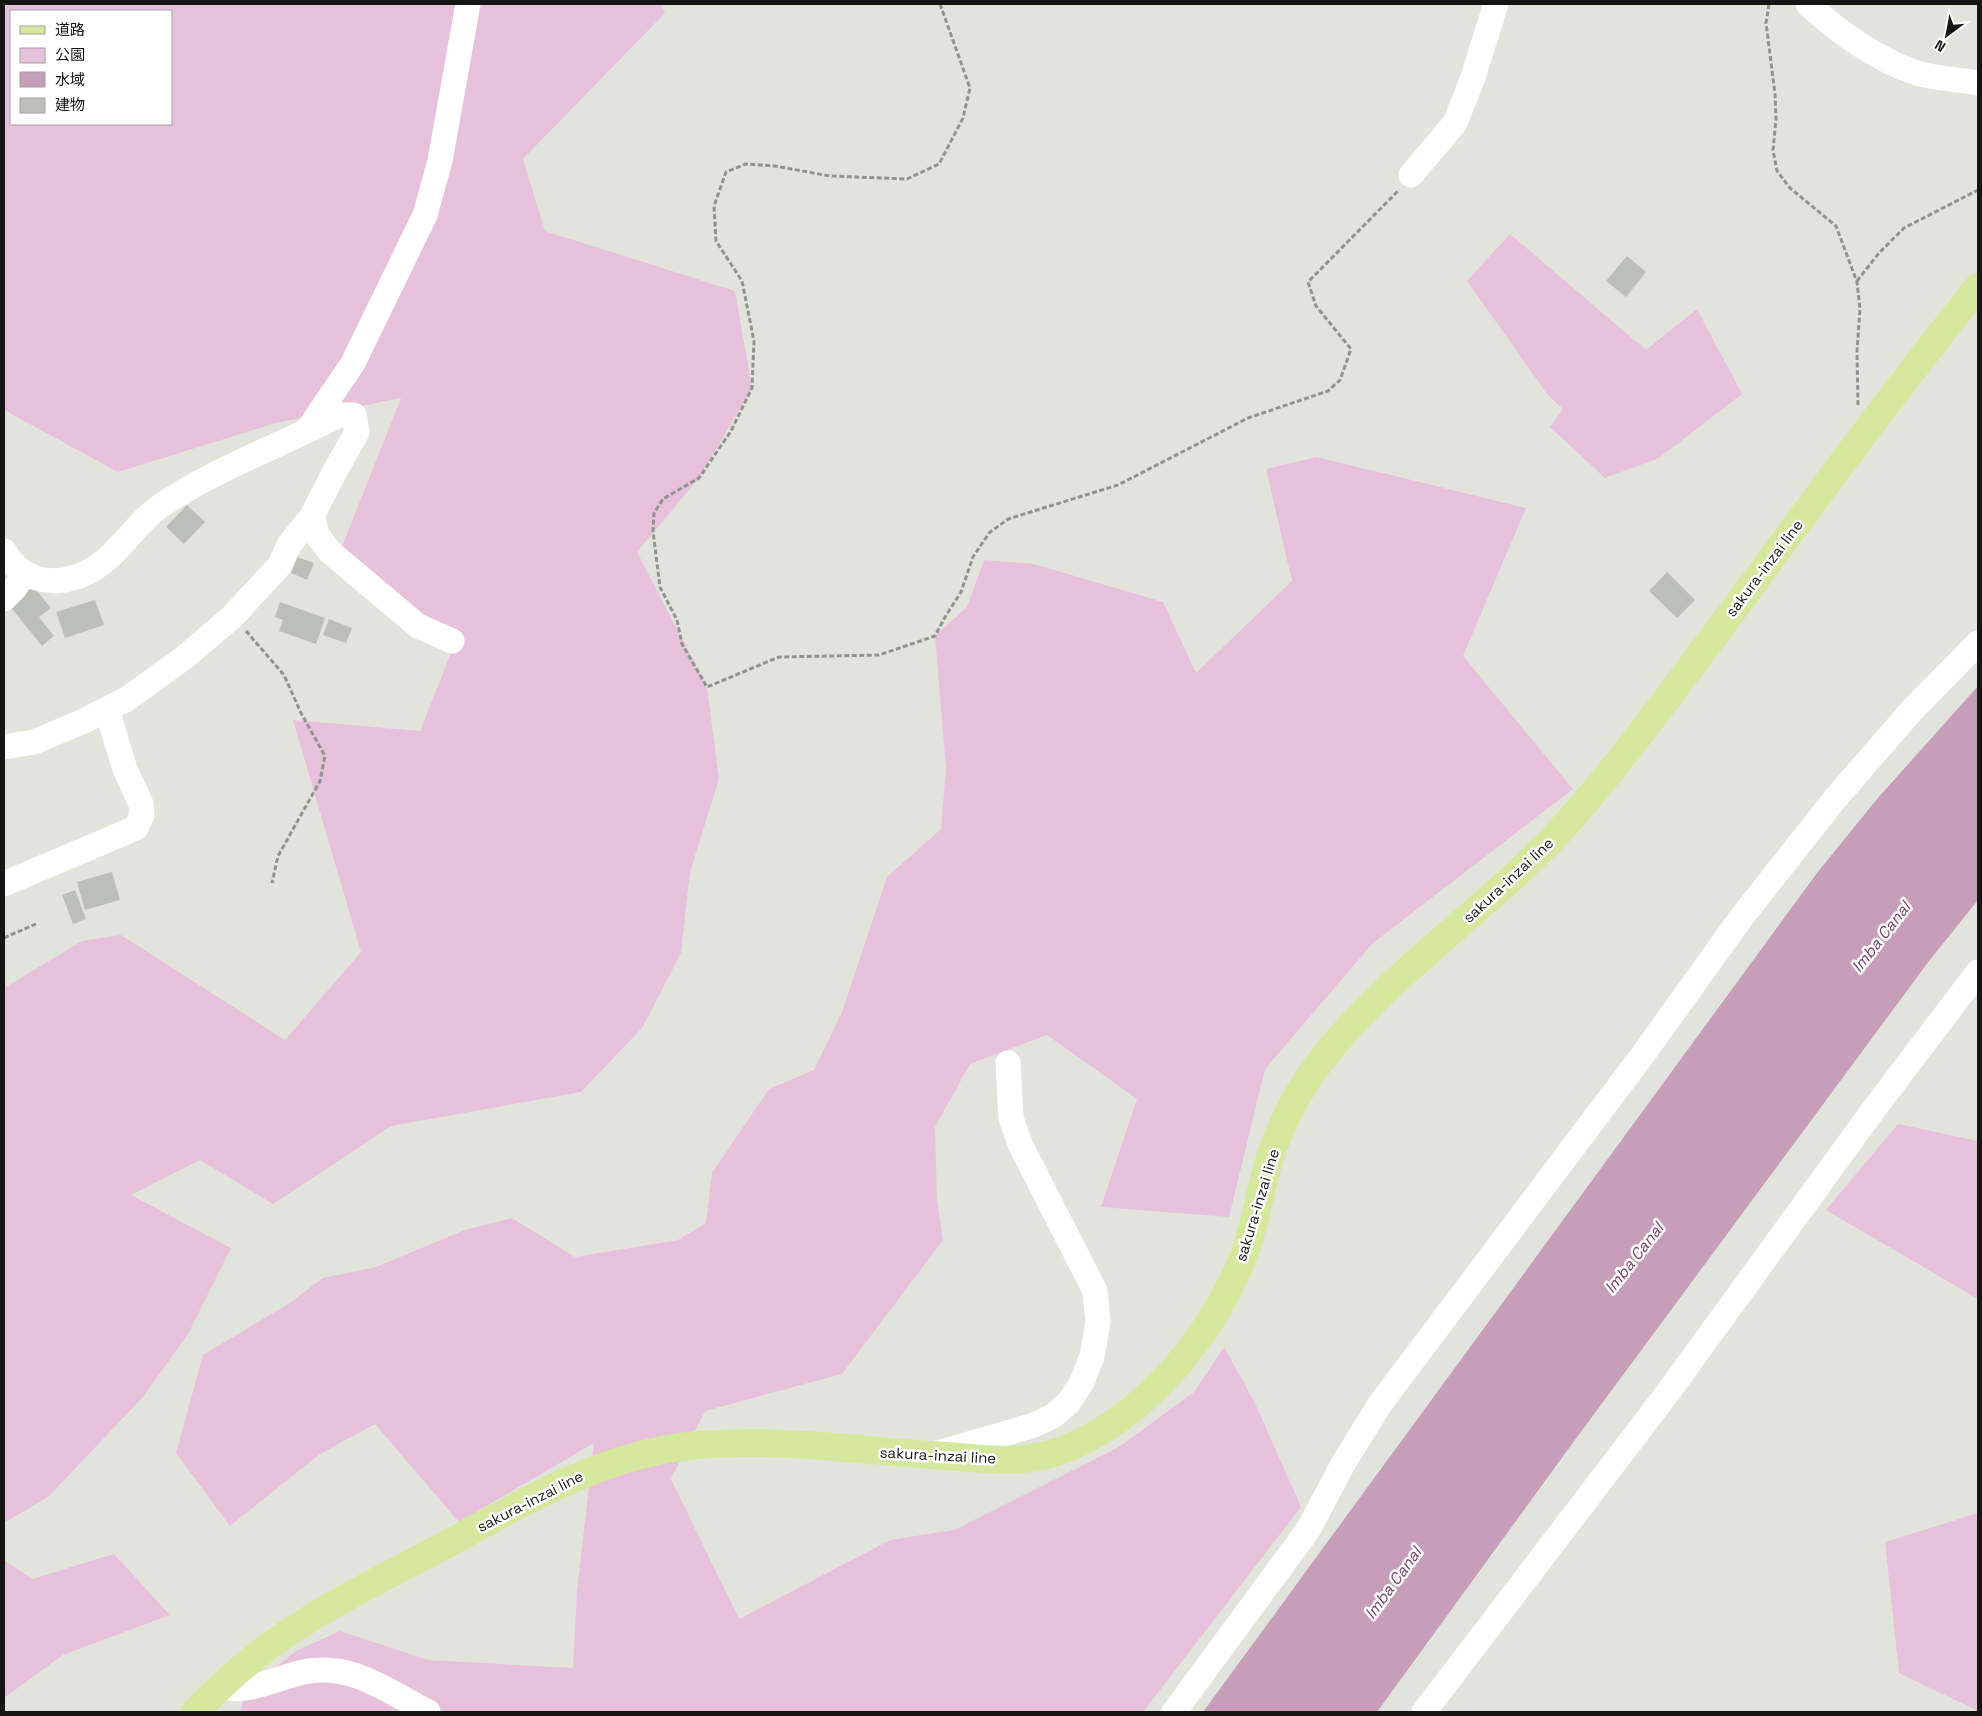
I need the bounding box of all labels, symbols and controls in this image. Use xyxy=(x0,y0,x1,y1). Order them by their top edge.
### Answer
legend xyxy=(10,10,172,125)
north arrow xyxy=(1922,10,1972,60)
text: 道路 xyxy=(55,20,85,39)
text: N xyxy=(1931,36,1949,56)
text: 公園 xyxy=(55,45,85,64)
text: 水域 xyxy=(55,70,85,89)
text: 建物 xyxy=(55,95,85,114)
street label: sakura-inzai line xyxy=(1721,516,1807,620)
street label: sakura-inzai line xyxy=(1459,833,1557,927)
water label: Imba Canal xyxy=(1847,896,1916,976)
street label: sakura-inzai line xyxy=(1231,1146,1283,1264)
water label: Imba Canal xyxy=(1600,1217,1669,1297)
street label: sakura-inzai line xyxy=(879,1442,997,1468)
street label: sakura-inzai line xyxy=(474,1466,586,1536)
water label: Imba Canal xyxy=(1360,1541,1427,1623)

